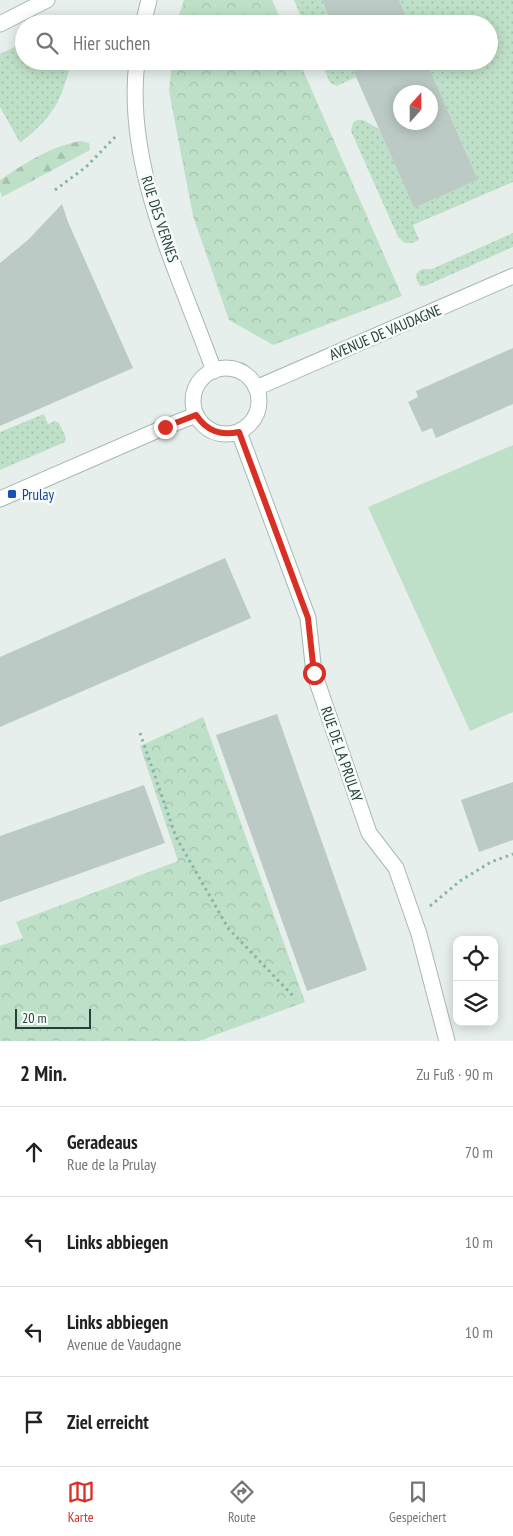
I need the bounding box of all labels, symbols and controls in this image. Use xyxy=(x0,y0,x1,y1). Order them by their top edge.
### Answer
search box xyxy=(15,15,498,70)
icon: search xyxy=(33,29,61,57)
text: Hier suchen xyxy=(73,31,150,55)
north arrow xyxy=(393,85,438,130)
street label: RUE DES VERNES xyxy=(137,173,183,265)
street label: AVENUE DE VAUDAGNE xyxy=(326,300,444,364)
route end xyxy=(154,416,177,439)
place label: Prulay xyxy=(22,485,54,504)
marker: Prulay xyxy=(6,488,18,500)
route start xyxy=(303,662,326,685)
street label: RUE DE LA PRULAY xyxy=(317,704,367,804)
map controls xyxy=(453,936,498,1026)
button: locate xyxy=(453,936,498,981)
button: layers xyxy=(453,981,498,1026)
scale bar xyxy=(15,1006,91,1029)
text: 20 m xyxy=(22,1009,47,1027)
text: 2 Min. xyxy=(20,1060,67,1087)
text: Zu Fuß · 90 m xyxy=(416,1064,493,1084)
text: Geradeaus xyxy=(67,1130,138,1154)
icon: ahead xyxy=(20,1138,48,1166)
text: 70 m xyxy=(465,1142,493,1162)
text: Rue de la Prulay xyxy=(67,1154,156,1174)
icon: left xyxy=(20,1228,48,1256)
text: Links abbiegen xyxy=(67,1230,168,1254)
text: 10 m xyxy=(465,1232,493,1252)
text: Links abbiegen xyxy=(67,1310,168,1334)
icon: left xyxy=(20,1318,48,1346)
text: 10 m xyxy=(465,1322,493,1342)
text: Avenue de Vaudagne xyxy=(67,1334,181,1354)
icon: arrive xyxy=(20,1408,48,1436)
text: Ziel erreicht xyxy=(67,1410,149,1434)
tab: Karte xyxy=(67,1478,95,1526)
tab: Route xyxy=(228,1478,256,1526)
tab: Gespeichert xyxy=(389,1478,446,1526)

